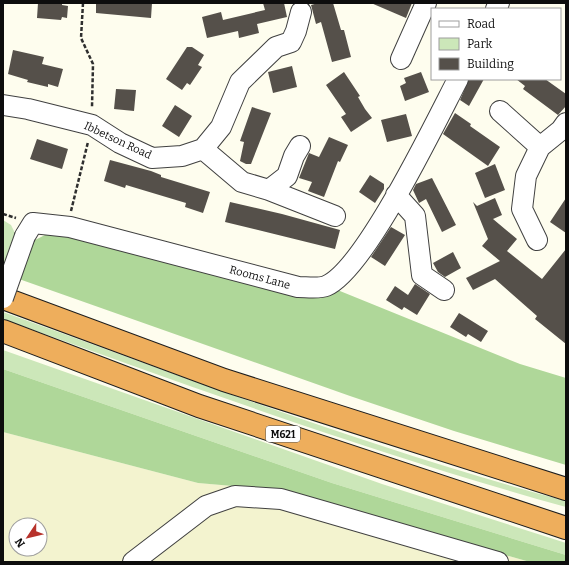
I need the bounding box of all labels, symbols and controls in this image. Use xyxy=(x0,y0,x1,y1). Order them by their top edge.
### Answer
legend xyxy=(431,8,561,80)
text: Road xyxy=(467,17,495,31)
text: Park xyxy=(467,37,493,51)
text: Building xyxy=(467,57,514,71)
street label: Ibbetson Road xyxy=(82,119,154,162)
street label: Rooms Lane xyxy=(228,263,292,292)
road number: M621 xyxy=(266,426,300,442)
north arrow xyxy=(8,517,48,557)
text: N xyxy=(12,535,28,550)

